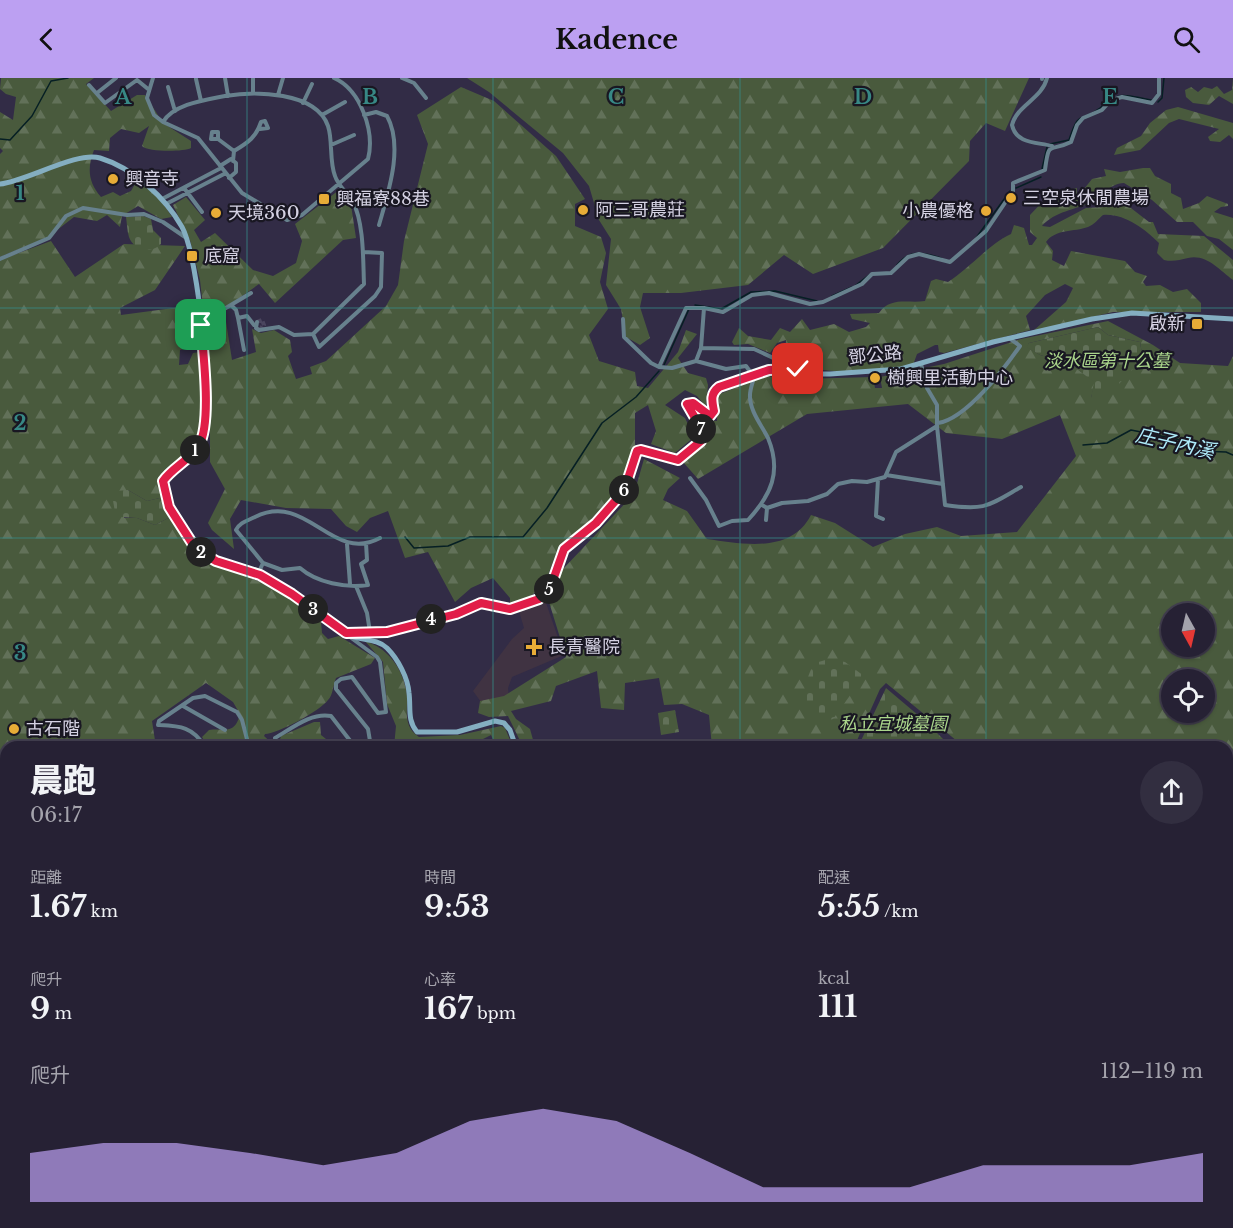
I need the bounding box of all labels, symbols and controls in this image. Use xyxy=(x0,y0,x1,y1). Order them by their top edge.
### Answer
icon: back xyxy=(30,23,63,56)
text: Kadence xyxy=(555,23,678,56)
icon: search xyxy=(1170,23,1203,56)
text: A xyxy=(114,85,132,109)
text: B xyxy=(362,85,378,109)
text: C xyxy=(608,85,624,109)
text: D xyxy=(854,85,872,109)
text: E xyxy=(1102,85,1118,109)
place label: 興音寺 xyxy=(125,168,179,190)
marker: 興音寺 xyxy=(106,172,120,186)
text: 1 xyxy=(16,181,25,205)
place label: 三空泉休閒農場 xyxy=(1023,187,1149,209)
place label: 興福寮88巷 xyxy=(336,188,430,210)
marker: 三空泉休閒農場 xyxy=(1004,191,1018,205)
marker: 興福寮88巷 xyxy=(317,192,331,206)
place label: 阿三哥農莊 xyxy=(595,199,685,221)
place label: 小農優格 xyxy=(902,200,974,222)
place label: 天境360 xyxy=(228,202,300,224)
marker: 阿三哥農莊 xyxy=(576,203,590,217)
marker: 小農優格 xyxy=(979,204,993,218)
marker: 天境360 xyxy=(209,206,223,220)
place label: 底窟 xyxy=(204,245,240,267)
marker: 底窟 xyxy=(185,249,199,263)
pin xyxy=(175,299,226,350)
icon: arrive xyxy=(184,308,217,341)
place label: 啟新 xyxy=(1149,313,1185,335)
marker: 啟新 xyxy=(1190,317,1204,331)
street label: 鄧公路 xyxy=(847,341,903,369)
pin xyxy=(772,343,823,394)
park label: 淡水區第十公墓 xyxy=(1044,350,1173,372)
icon: check xyxy=(781,352,814,385)
place label: 樹興里活動中心 xyxy=(887,367,1013,389)
marker: 樹興里活動中心 xyxy=(868,371,882,385)
text: 2 xyxy=(13,411,27,435)
pin: 7 xyxy=(686,414,716,444)
text: 7 xyxy=(697,419,705,439)
water label: 庄子內溪 xyxy=(1133,422,1220,464)
pin: 1 xyxy=(180,435,210,465)
text: 1 xyxy=(192,440,198,460)
pin: 6 xyxy=(609,475,639,505)
text: 6 xyxy=(619,480,629,500)
pin: 2 xyxy=(186,537,216,567)
text: 2 xyxy=(196,542,206,562)
pin: 5 xyxy=(534,574,564,604)
text: 5 xyxy=(544,579,554,599)
pin: 3 xyxy=(298,594,328,624)
text: 3 xyxy=(308,599,318,619)
north arrow xyxy=(1161,603,1215,657)
map controls xyxy=(1161,603,1215,723)
pin: 4 xyxy=(416,604,446,634)
text: 4 xyxy=(426,609,436,629)
place label: 長青醫院 xyxy=(548,636,620,658)
marker: 長青醫院 xyxy=(525,638,543,656)
text: 3 xyxy=(14,641,26,665)
button: locate xyxy=(1161,669,1215,723)
park label: 私立宜城墓園 xyxy=(839,713,950,735)
place label: 古石階 xyxy=(26,718,80,740)
marker: 古石階 xyxy=(7,722,21,736)
text: 晨跑 xyxy=(30,760,96,801)
button: share xyxy=(1140,761,1203,824)
text: 06:17 xyxy=(30,803,82,827)
text: 距離 xyxy=(30,867,62,887)
text: 時間 xyxy=(424,867,456,887)
text: 配速 xyxy=(818,867,850,887)
text: 1.67 xyxy=(30,888,86,925)
text: 9:53 xyxy=(424,888,490,925)
text: 5:55 xyxy=(818,888,880,925)
text: km xyxy=(86,901,118,921)
text: /km xyxy=(880,901,918,921)
text: kcal xyxy=(818,968,850,988)
text: 爬升 xyxy=(30,969,62,989)
text: 心率 xyxy=(424,969,456,989)
text: 111 xyxy=(818,988,857,1025)
text: 9 xyxy=(30,990,50,1027)
text: 167 xyxy=(424,990,473,1027)
text: m xyxy=(50,1003,72,1023)
text: bpm xyxy=(473,1003,516,1023)
text: 112–119 m xyxy=(1100,1059,1203,1083)
text: 爬升 xyxy=(30,1063,70,1087)

